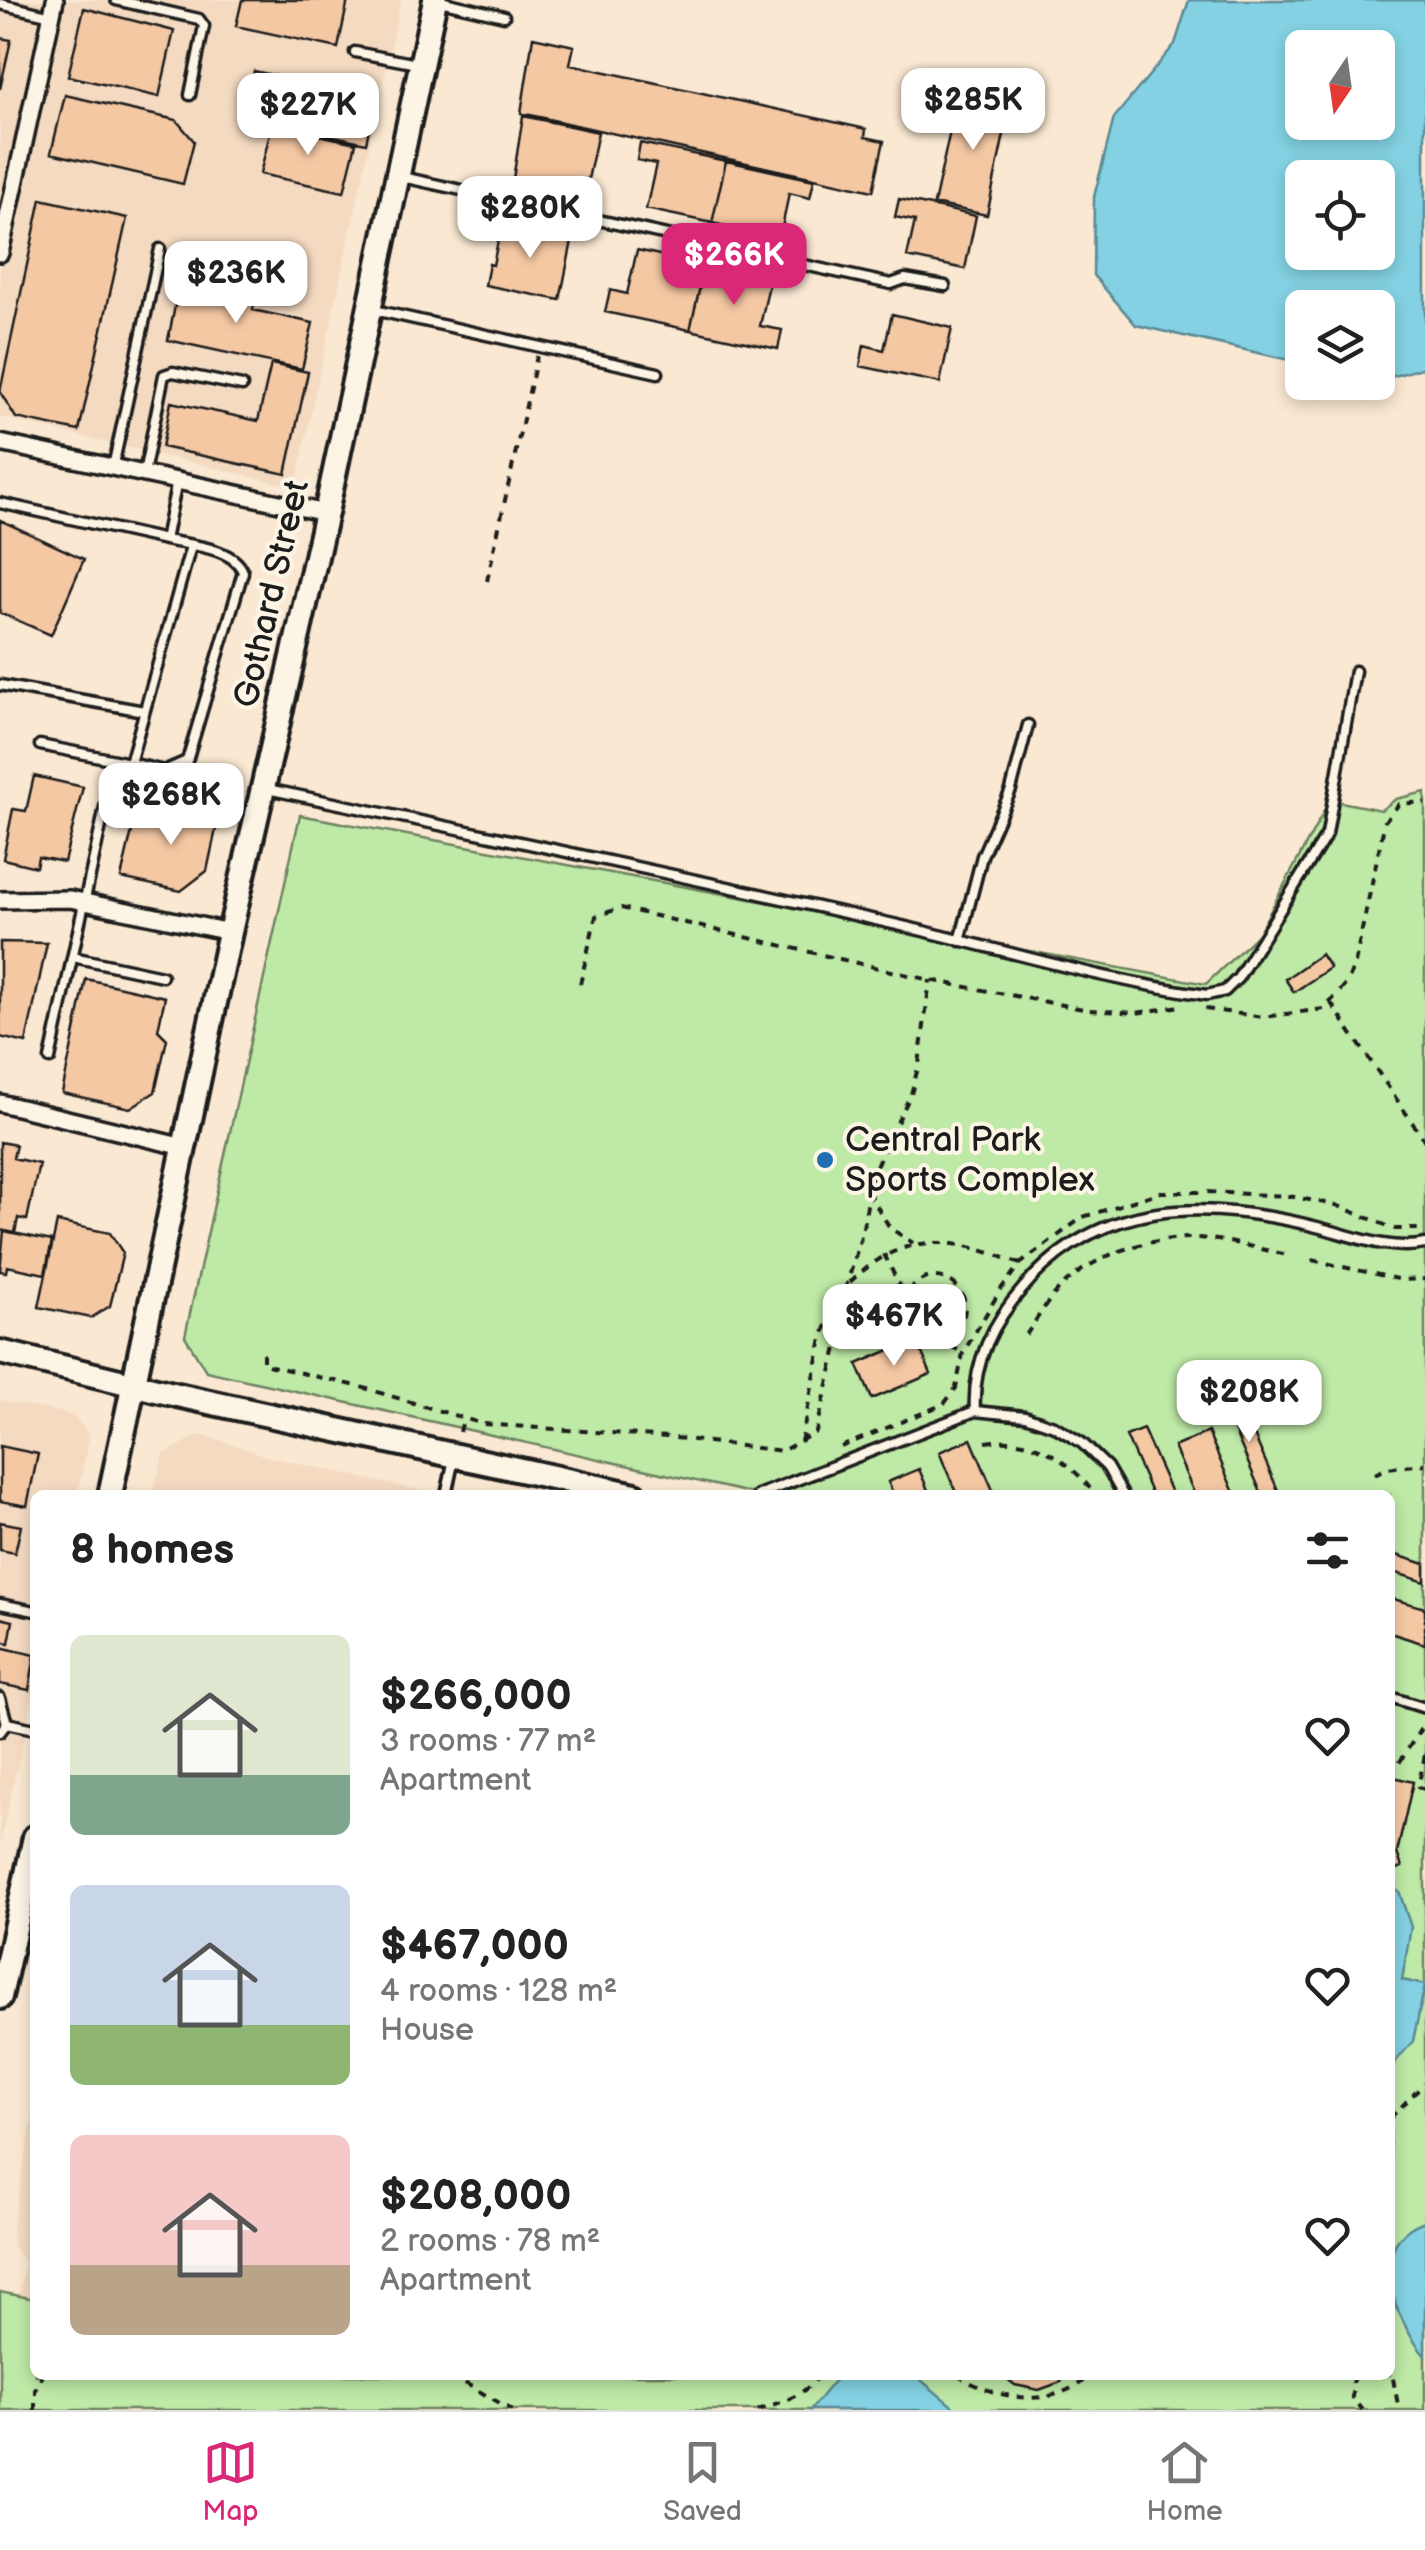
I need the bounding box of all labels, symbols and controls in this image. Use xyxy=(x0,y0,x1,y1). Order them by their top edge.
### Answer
north arrow xyxy=(1285,30,1395,140)
map controls xyxy=(1285,30,1395,400)
pin: $285K xyxy=(903,68,1043,153)
pin: $227K xyxy=(238,73,378,158)
text: $285K xyxy=(923,81,1023,120)
text: $227K xyxy=(259,86,357,125)
button: locate xyxy=(1285,160,1395,270)
pin: $280K xyxy=(460,176,600,261)
text: $280K xyxy=(479,189,581,228)
pin: $266K xyxy=(664,223,804,308)
text: $266K xyxy=(684,236,784,275)
pin: $236K xyxy=(166,241,306,326)
text: $236K xyxy=(186,254,286,293)
button: layers xyxy=(1285,290,1395,400)
street label: Gothard Street xyxy=(225,476,319,712)
pin: $268K xyxy=(101,763,241,848)
text: $268K xyxy=(121,776,221,815)
place label: Central Park Sports Complex xyxy=(845,1119,1095,1202)
marker: Central Park Sports Complex xyxy=(814,1149,836,1171)
pin: $467K xyxy=(824,1284,964,1369)
text: $467K xyxy=(845,1297,943,1336)
pin: $208K xyxy=(1179,1360,1319,1445)
text: $208K xyxy=(1199,1373,1299,1412)
icon: filters xyxy=(1300,1523,1355,1578)
text: 8 homes xyxy=(70,1525,234,1576)
text: $266,000 xyxy=(380,1671,572,1722)
icon: home xyxy=(150,1675,270,1795)
icon: heart xyxy=(1300,1708,1355,1763)
text: 3 rooms · 77 m² xyxy=(380,1722,596,1761)
text: Apartment xyxy=(380,1761,531,1800)
text: $467,000 xyxy=(380,1921,569,1972)
icon: home xyxy=(150,1925,270,2045)
icon: heart xyxy=(1300,1958,1355,2013)
text: 4 rooms · 128 m² xyxy=(380,1972,617,2011)
text: House xyxy=(380,2011,474,2050)
text: $208,000 xyxy=(380,2171,571,2222)
icon: home xyxy=(150,2175,270,2295)
icon: heart xyxy=(1300,2208,1355,2263)
text: 2 rooms · 78 m² xyxy=(380,2222,600,2261)
text: Apartment xyxy=(380,2261,531,2300)
tab: Map xyxy=(202,2435,259,2528)
tab: Saved xyxy=(663,2435,742,2528)
tab: Home xyxy=(1147,2435,1223,2528)

